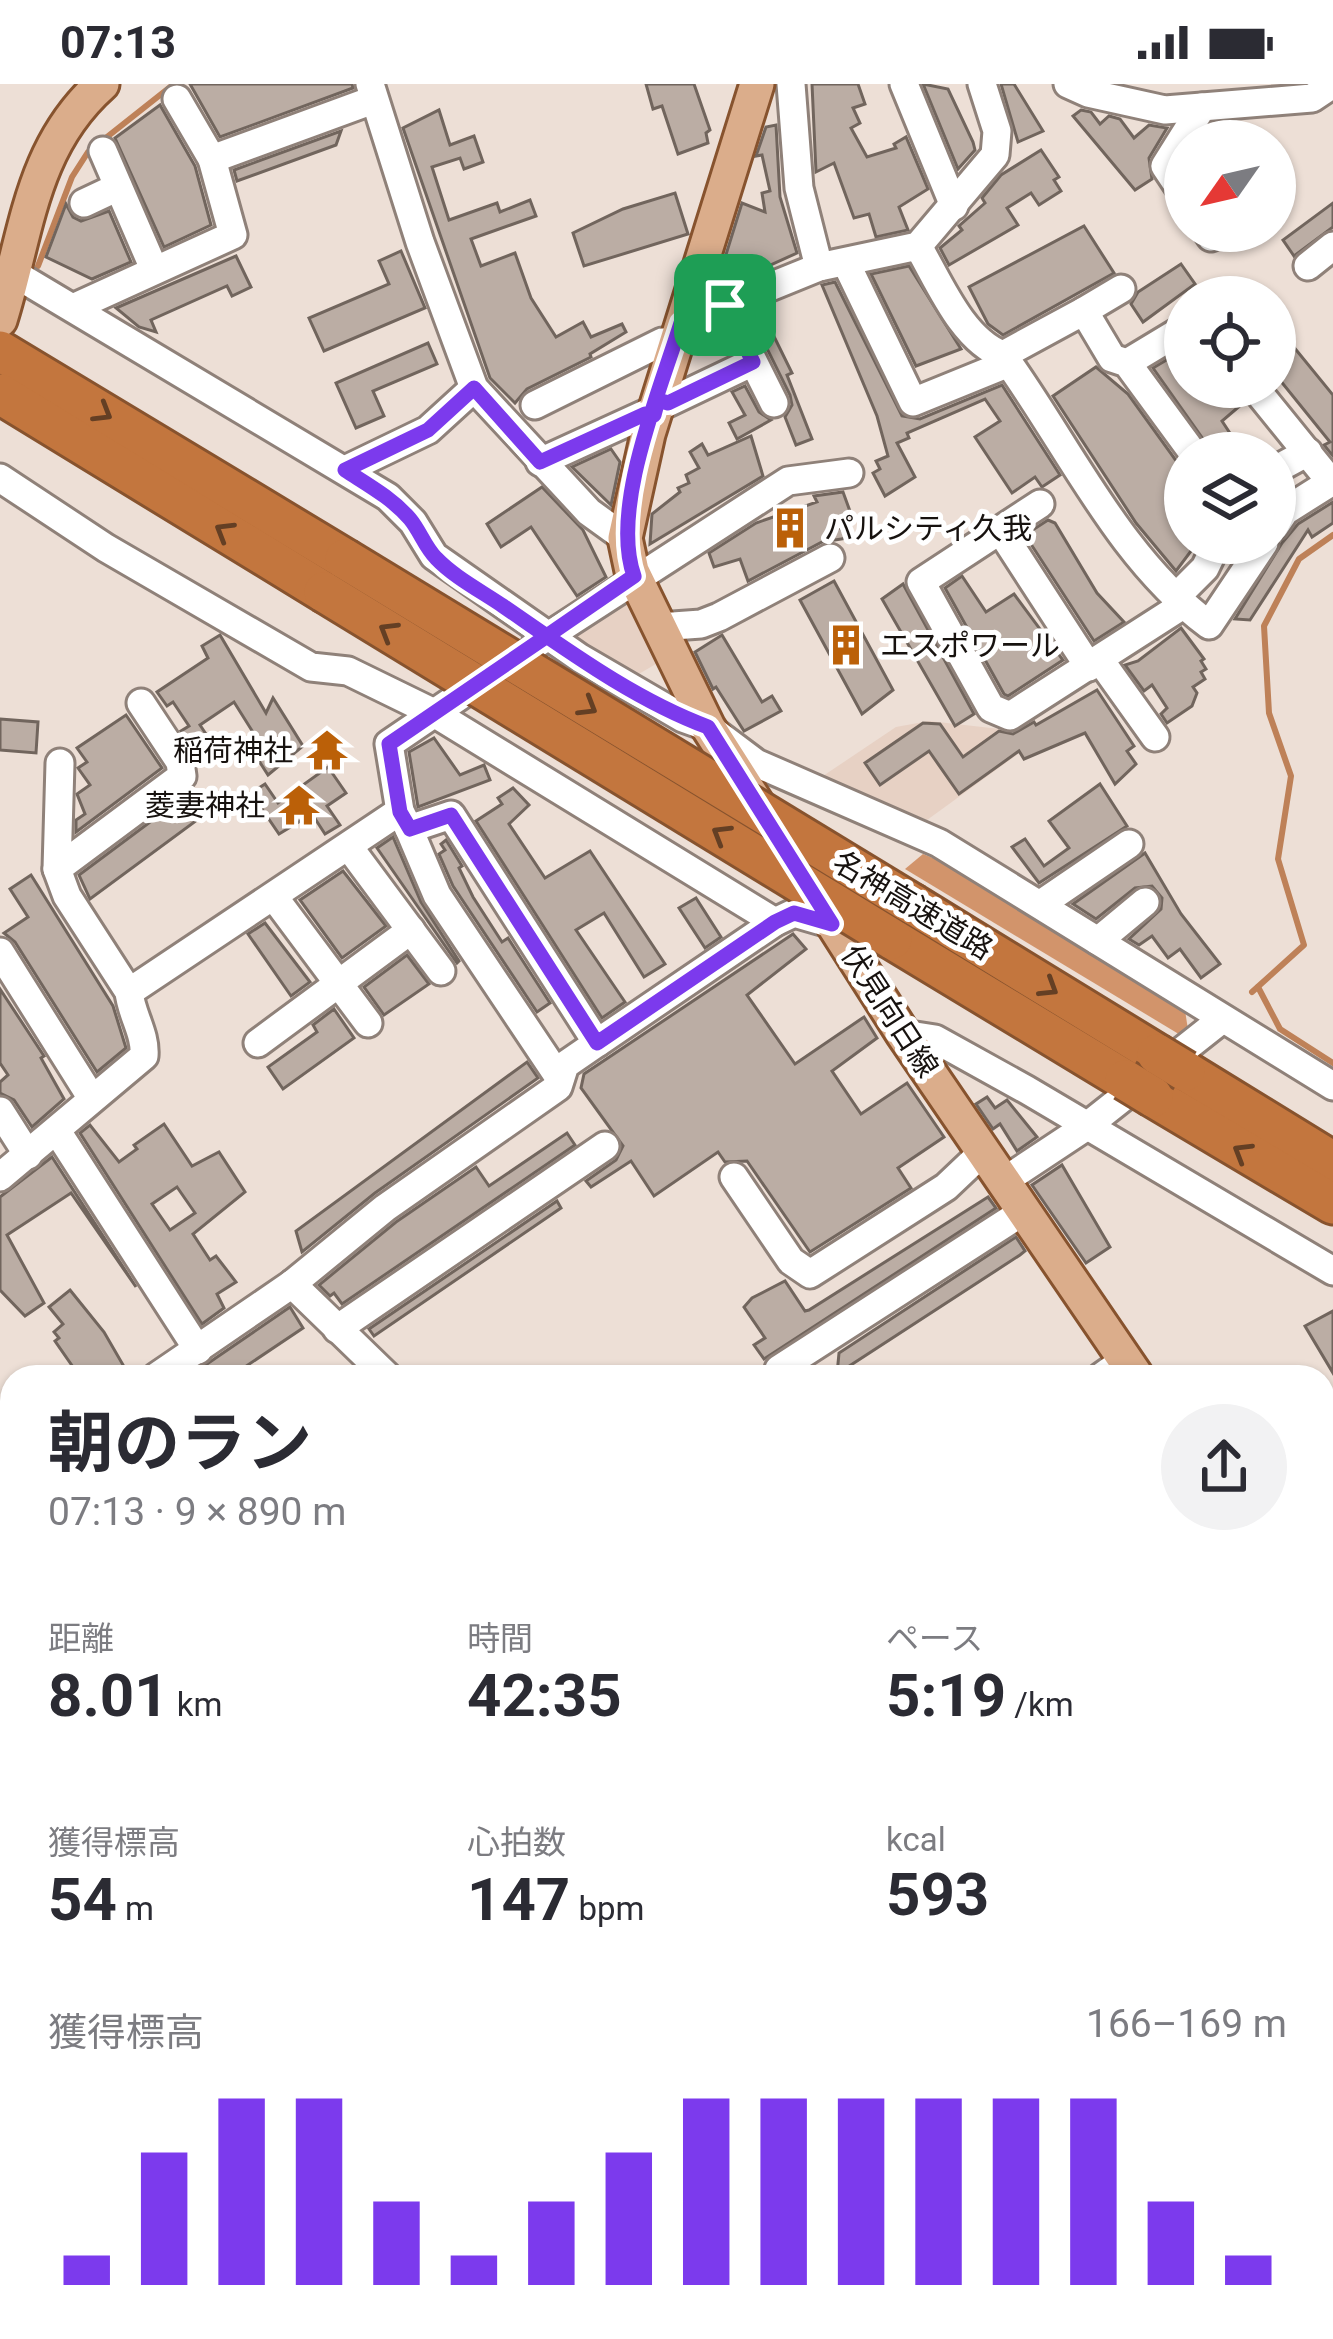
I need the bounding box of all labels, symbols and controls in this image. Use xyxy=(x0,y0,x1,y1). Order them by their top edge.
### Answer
text: 07:13 xyxy=(60,16,176,69)
north arrow xyxy=(1164,120,1296,252)
map controls xyxy=(1164,120,1296,564)
pin xyxy=(674,254,776,356)
icon: arrive xyxy=(692,272,758,338)
button: locate xyxy=(1164,276,1296,408)
one-way arrow xyxy=(90,399,112,421)
button: layers xyxy=(1164,432,1296,564)
building icon: パルシティ久我 xyxy=(767,505,813,551)
place label: パルシティ久我 xyxy=(824,511,1032,546)
one-way arrow xyxy=(215,523,237,545)
building icon: エスポワール xyxy=(823,622,869,668)
one-way arrow xyxy=(379,623,401,645)
place label: エスポワール xyxy=(880,628,1060,663)
one-way arrow xyxy=(575,693,597,715)
temple icon: 稲荷神社 xyxy=(304,727,350,773)
place label: 稲荷神社 xyxy=(173,733,293,768)
temple icon: 菱妻神社 xyxy=(276,782,322,828)
place label: 菱妻神社 xyxy=(145,788,265,823)
one-way arrow xyxy=(712,826,734,848)
street label: 名神高速道路 xyxy=(827,844,999,966)
street label: 伏見向日線 xyxy=(834,939,946,1083)
one-way arrow xyxy=(1036,974,1058,996)
one-way arrow xyxy=(1234,1143,1255,1166)
button: share xyxy=(1161,1404,1287,1530)
text: 朝のラン xyxy=(48,1405,312,1482)
text: 07:13 · 9 × 890 m xyxy=(48,1489,346,1535)
text: 距離 xyxy=(48,1619,114,1658)
text: 時間 xyxy=(467,1619,533,1658)
text: ペース xyxy=(886,1619,983,1658)
text: 8.01 xyxy=(48,1660,169,1731)
text: 42:35 xyxy=(467,1660,622,1731)
text: 5:19 xyxy=(886,1660,1006,1731)
text: km xyxy=(169,1685,223,1724)
text: /km xyxy=(1006,1685,1074,1724)
text: kcal xyxy=(886,1820,946,1859)
text: 獲得標高 xyxy=(48,1823,180,1862)
text: 心拍数 xyxy=(467,1823,566,1862)
text: 593 xyxy=(886,1859,989,1930)
text: 54 xyxy=(48,1864,117,1935)
text: 147 xyxy=(467,1864,570,1935)
text: m xyxy=(117,1889,154,1928)
text: bpm xyxy=(570,1889,644,1928)
text: 166–169 m xyxy=(1086,2001,1287,2047)
text: 獲得標高 xyxy=(48,2010,204,2056)

